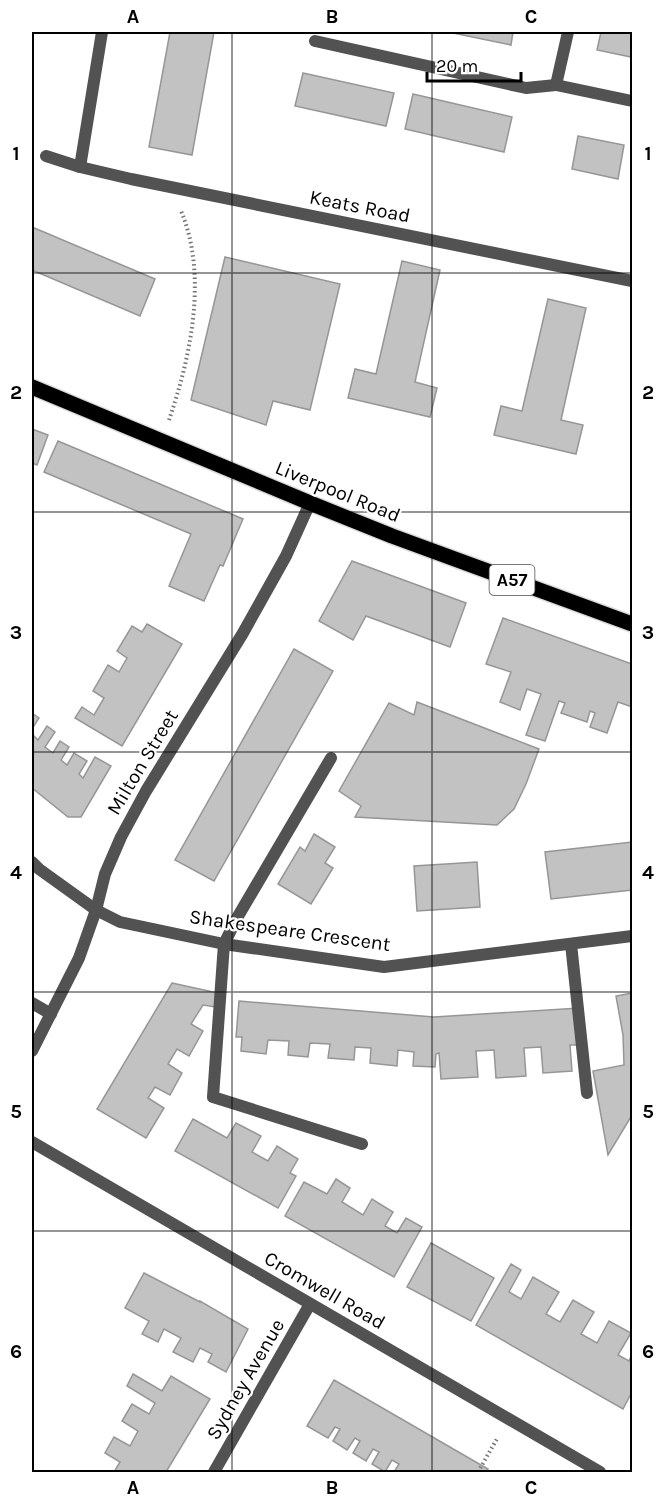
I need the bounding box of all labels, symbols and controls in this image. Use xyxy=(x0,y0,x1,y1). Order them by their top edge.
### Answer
text: A xyxy=(127,5,140,28)
text: B xyxy=(326,5,338,28)
text: C xyxy=(525,5,537,28)
scale bar xyxy=(427,45,522,83)
text: 20 m xyxy=(436,55,478,77)
text: 1 xyxy=(12,142,20,165)
text: 1 xyxy=(644,142,652,165)
street label: Keats Road xyxy=(308,185,412,228)
text: 2 xyxy=(10,381,22,404)
text: 2 xyxy=(642,381,654,404)
street label: Liverpool Road xyxy=(272,456,404,527)
road number: A57 xyxy=(490,565,534,595)
text: 3 xyxy=(10,621,22,644)
text: 3 xyxy=(642,621,654,644)
street label: Milton Street xyxy=(102,705,183,819)
text: 4 xyxy=(10,861,22,884)
text: 4 xyxy=(642,861,654,884)
street label: Shakespeare Crescent xyxy=(188,905,392,956)
text: 5 xyxy=(10,1100,22,1123)
text: 5 xyxy=(642,1100,654,1123)
street label: Cromwell Road xyxy=(260,1247,389,1334)
street label: Sydney Avenue xyxy=(202,1315,289,1444)
text: 6 xyxy=(10,1340,22,1363)
text: 6 xyxy=(642,1340,654,1363)
text: A xyxy=(127,1476,140,1499)
text: B xyxy=(326,1476,338,1499)
text: C xyxy=(525,1476,537,1499)

